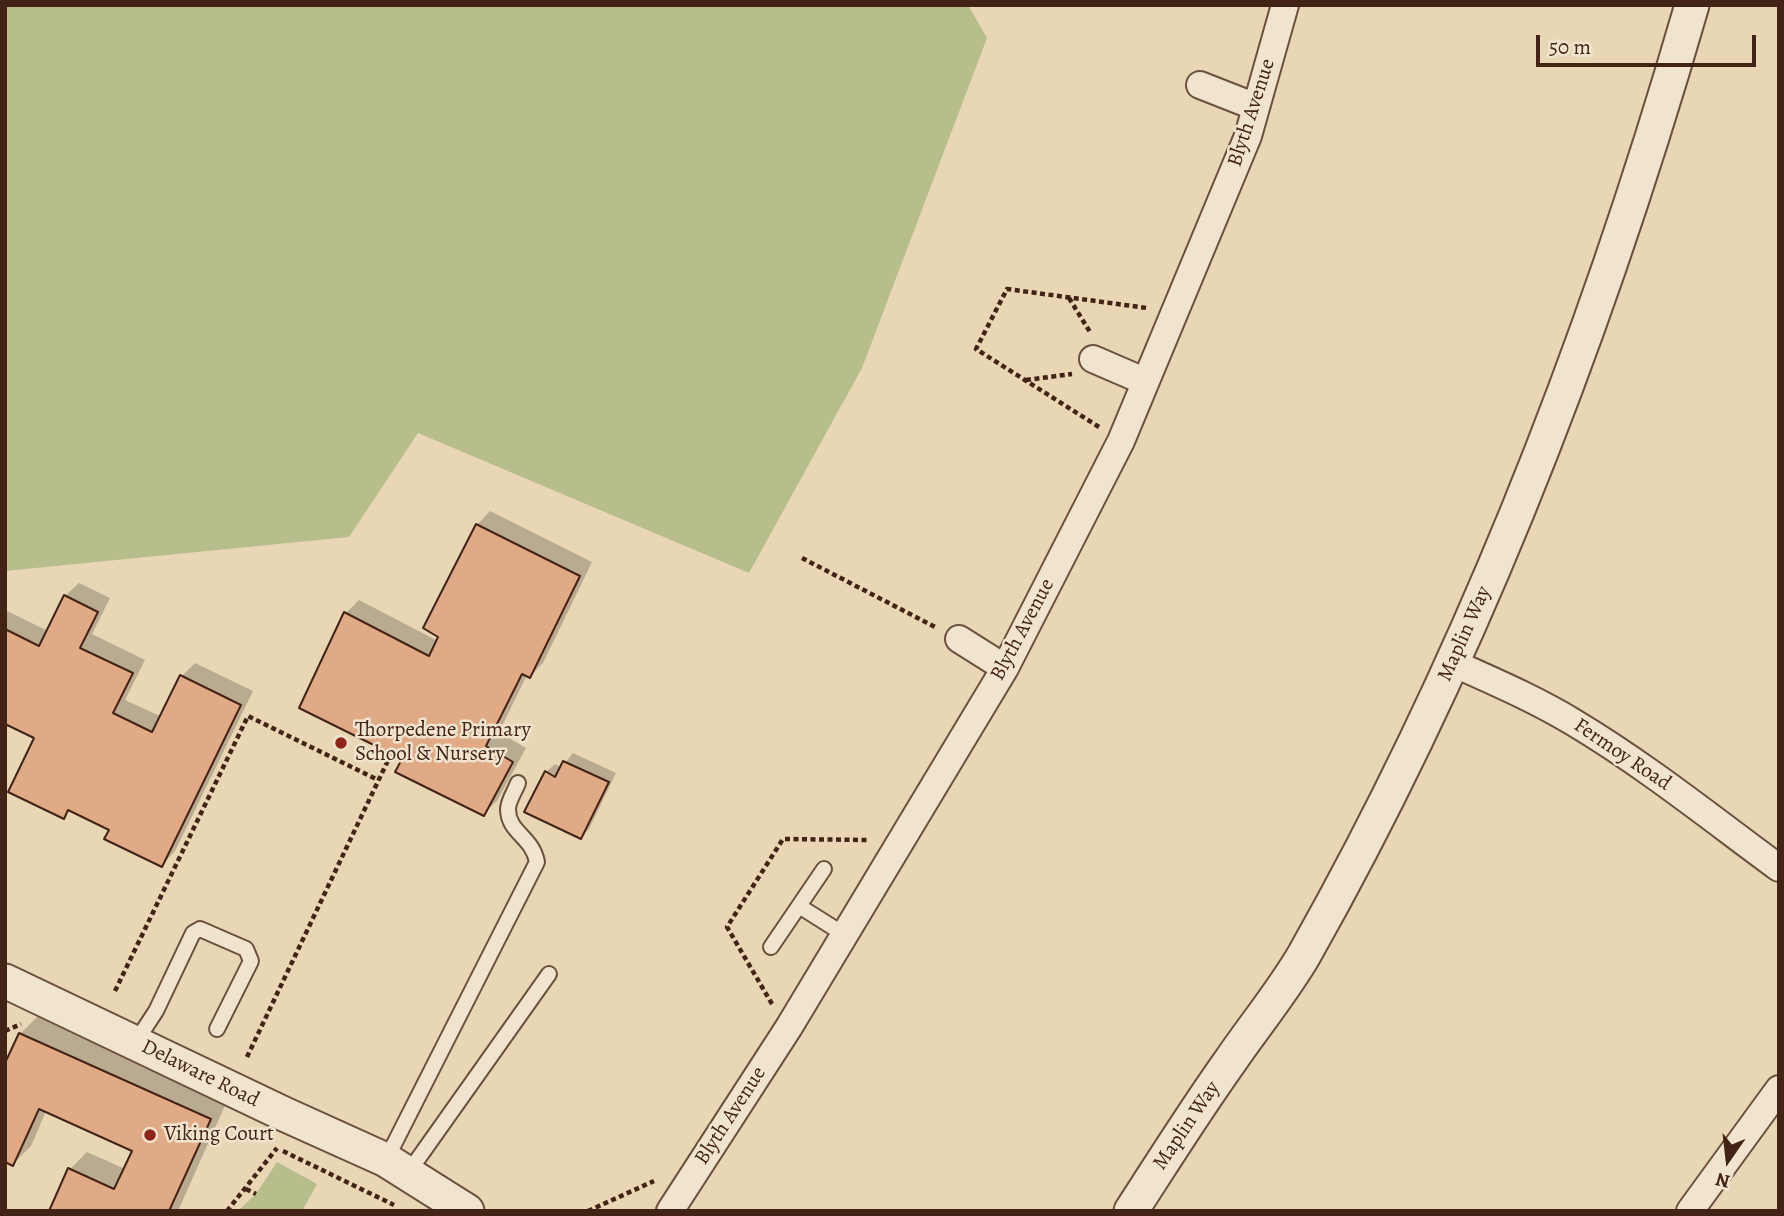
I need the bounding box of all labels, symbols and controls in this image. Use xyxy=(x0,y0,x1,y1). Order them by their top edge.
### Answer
scale bar xyxy=(1539,21,1760,65)
text: 50 m xyxy=(1549,33,1591,61)
street label: Blyth Avenue xyxy=(1223,56,1281,170)
street label: Blyth Avenue xyxy=(986,575,1060,685)
street label: Maplin Way xyxy=(1433,582,1497,686)
street label: Fermoy Road xyxy=(1568,713,1676,797)
place label: Thorpedene Primary School & Nursery xyxy=(355,718,531,768)
marker: Thorpedene Primary School & Nursery xyxy=(333,735,349,751)
street label: Delaware Road xyxy=(137,1035,263,1113)
street label: Blyth Avenue xyxy=(690,1062,772,1170)
street label: Maplin Way xyxy=(1148,1077,1226,1175)
place label: Viking Court xyxy=(164,1122,274,1148)
north arrow xyxy=(1693,1125,1763,1195)
marker: Viking Court xyxy=(142,1127,158,1143)
text: N xyxy=(1713,1166,1733,1195)

